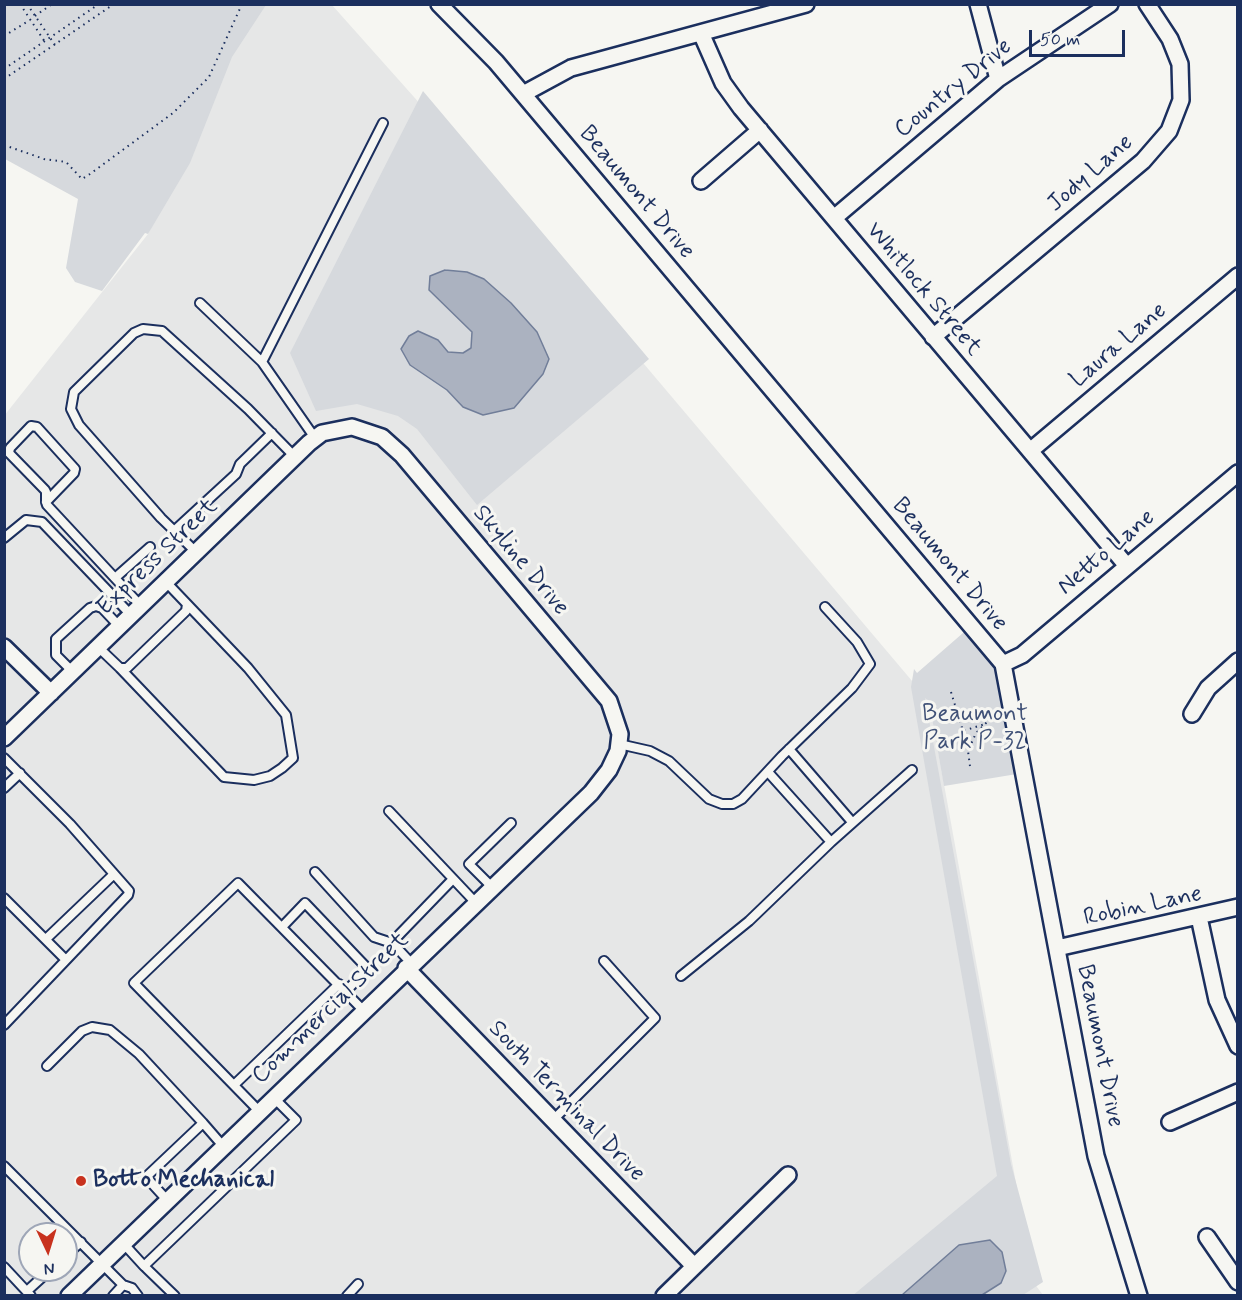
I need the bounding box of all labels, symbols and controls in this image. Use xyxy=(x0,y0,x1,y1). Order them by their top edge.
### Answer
scale bar xyxy=(1032,18,1128,56)
text: 50 m xyxy=(1040,28,1080,52)
street label: Country Drive xyxy=(890,33,1018,145)
street label: Beaumont Drive xyxy=(572,120,700,266)
street label: Jody Lane xyxy=(1042,129,1140,219)
street label: Whitlock Street xyxy=(859,217,987,363)
street label: Laura Lane xyxy=(1065,297,1173,395)
street label: Beaumont Drive xyxy=(885,492,1013,638)
street label: Express Street xyxy=(92,493,224,623)
street label: Skyline Drive xyxy=(466,500,574,622)
street label: Netto Lane xyxy=(1052,504,1162,602)
park label: Beaumont Park P-32 xyxy=(922,701,1028,757)
street label: Robin Lane xyxy=(1081,880,1205,934)
street label: Commercial Street xyxy=(247,927,415,1091)
street label: Beaumont Drive xyxy=(1069,962,1129,1130)
street label: South Terminal Drive xyxy=(482,1015,650,1189)
place label: Botto Mechanical xyxy=(93,1167,274,1195)
marker: Botto Mechanical xyxy=(74,1174,88,1188)
north arrow xyxy=(18,1222,78,1282)
text: N xyxy=(43,1258,55,1279)

